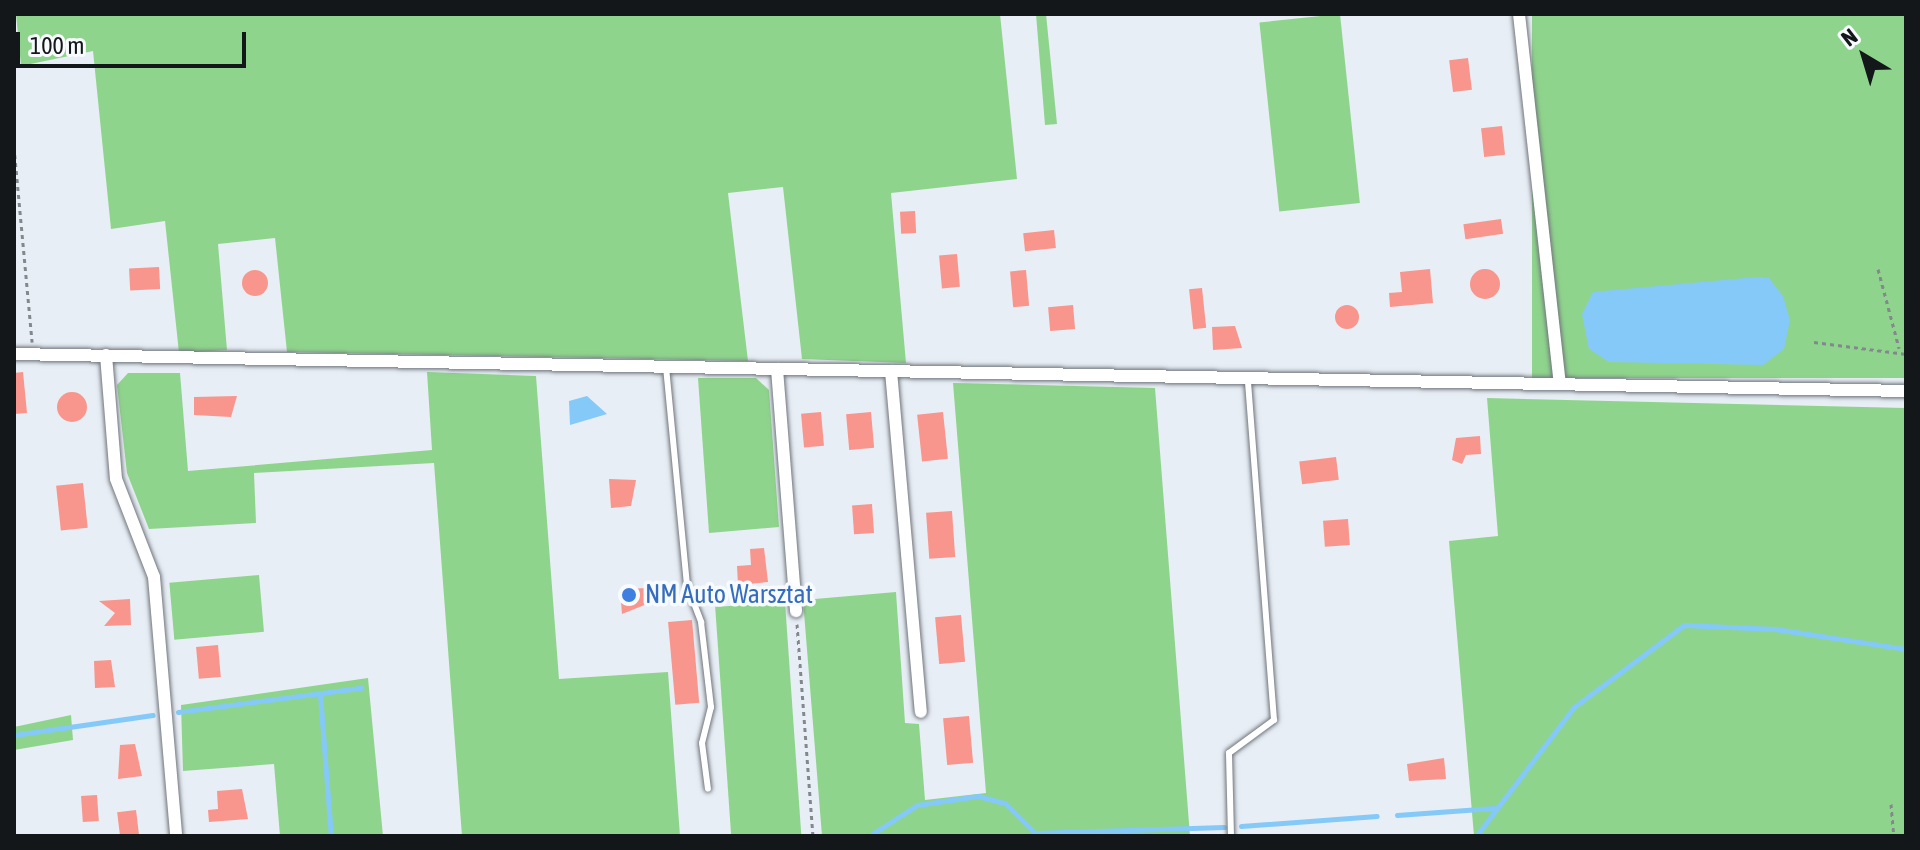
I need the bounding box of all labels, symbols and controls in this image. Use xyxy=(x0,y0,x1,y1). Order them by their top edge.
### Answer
scale bar xyxy=(20,16,250,66)
north arrow xyxy=(1824,16,1904,96)
text: N xyxy=(1836,23,1862,51)
text: 100 m xyxy=(30,32,84,59)
place label: NM Auto Warsztat xyxy=(645,579,813,611)
marker: NM Auto Warsztat xyxy=(620,586,638,604)

